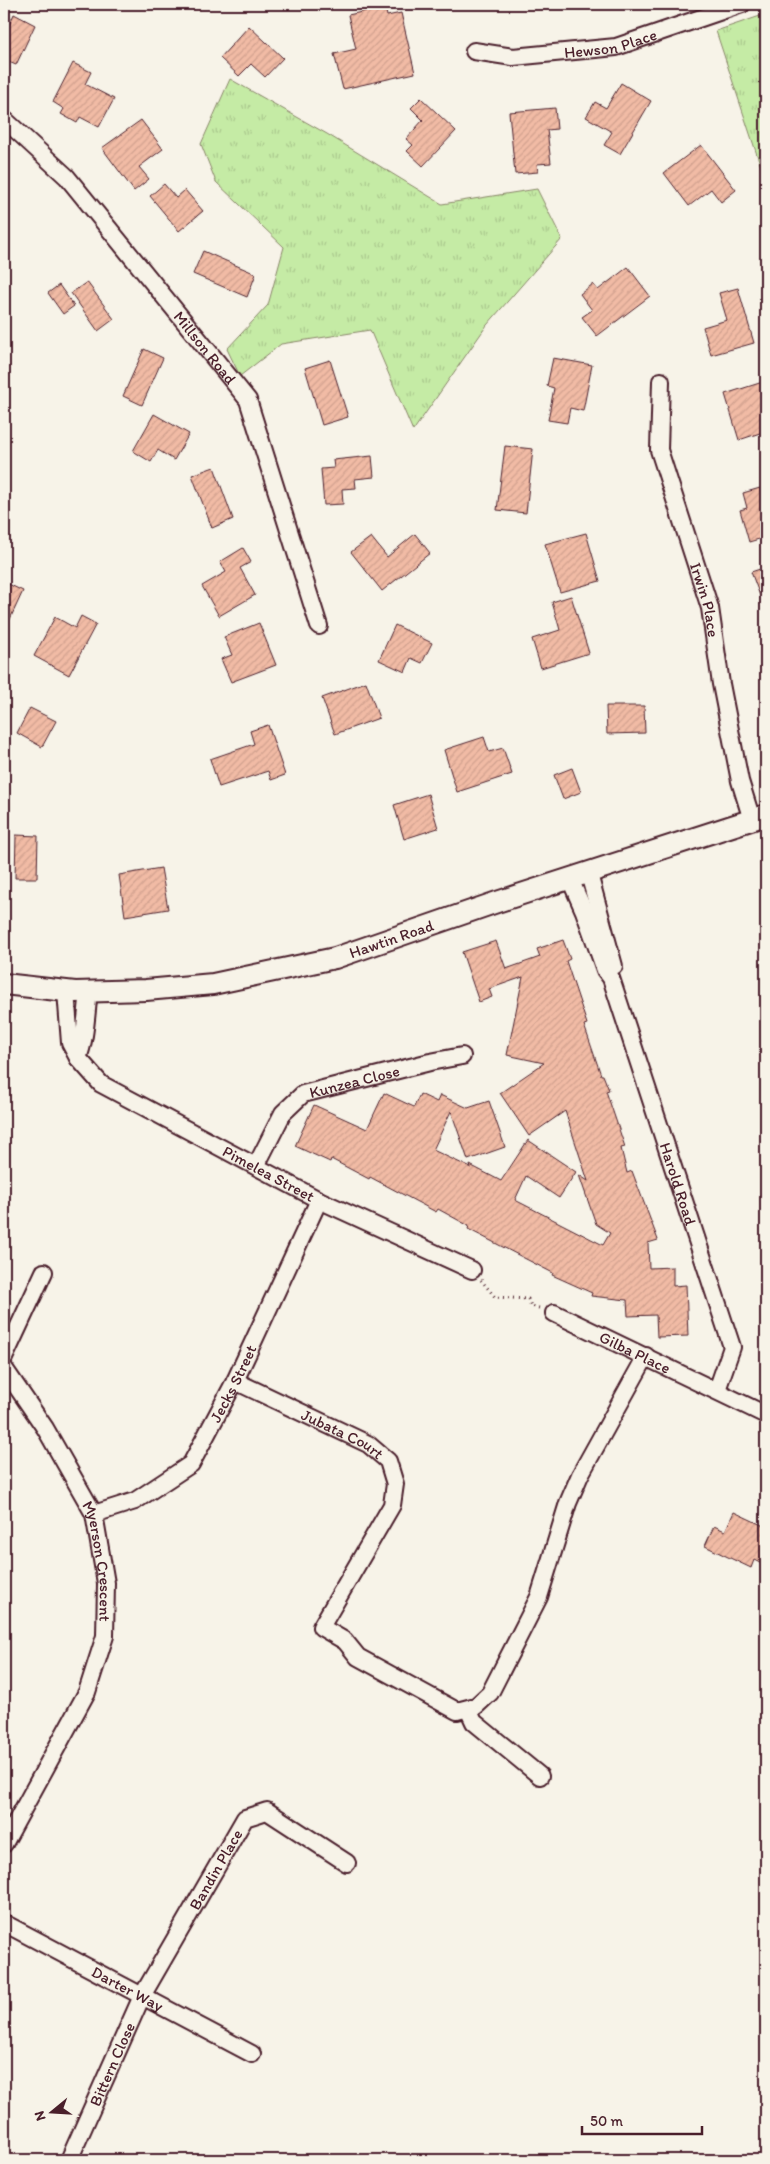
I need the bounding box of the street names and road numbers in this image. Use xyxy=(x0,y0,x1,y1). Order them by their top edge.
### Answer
street label: Hewson Place xyxy=(563,25,659,62)
street label: Millson Road xyxy=(170,307,240,388)
street label: Irwin Place xyxy=(686,560,723,639)
street label: Hawtin Road xyxy=(347,916,436,962)
street label: Kunzea Close xyxy=(307,1061,402,1102)
street label: Harold Road xyxy=(656,1140,700,1228)
street label: Pimelea Street xyxy=(219,1142,318,1206)
street label: Gilba Place xyxy=(596,1327,674,1378)
street label: Jecks Street xyxy=(206,1342,261,1426)
street label: Jubata Court xyxy=(298,1405,388,1463)
street label: Myerson Crescent xyxy=(78,1497,115,1622)
street label: Bandin Place xyxy=(185,1826,247,1913)
street label: Darter Way xyxy=(88,1962,167,2016)
street label: Bittern Close xyxy=(85,2019,139,2109)

